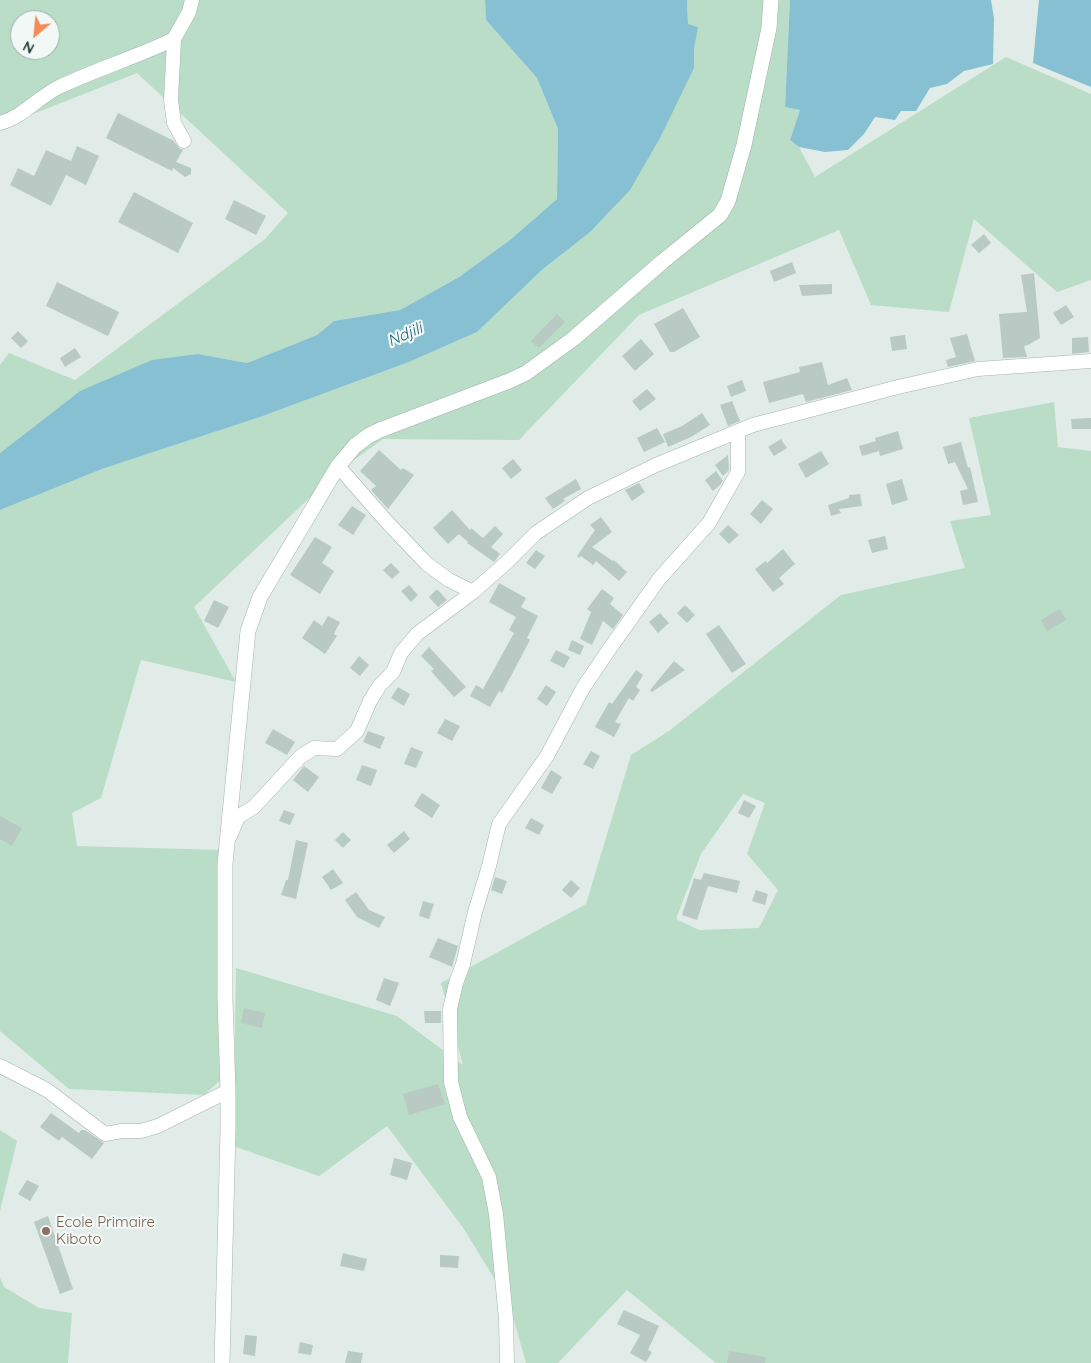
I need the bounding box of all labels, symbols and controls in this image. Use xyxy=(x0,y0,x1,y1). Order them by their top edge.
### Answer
north arrow xyxy=(10,10,60,60)
text: N xyxy=(20,37,37,58)
water label: Ndjili xyxy=(385,319,425,351)
place label: Ecole Primaire Kiboto xyxy=(56,1213,155,1248)
marker: Ecole Primaire Kiboto xyxy=(40,1225,52,1237)

